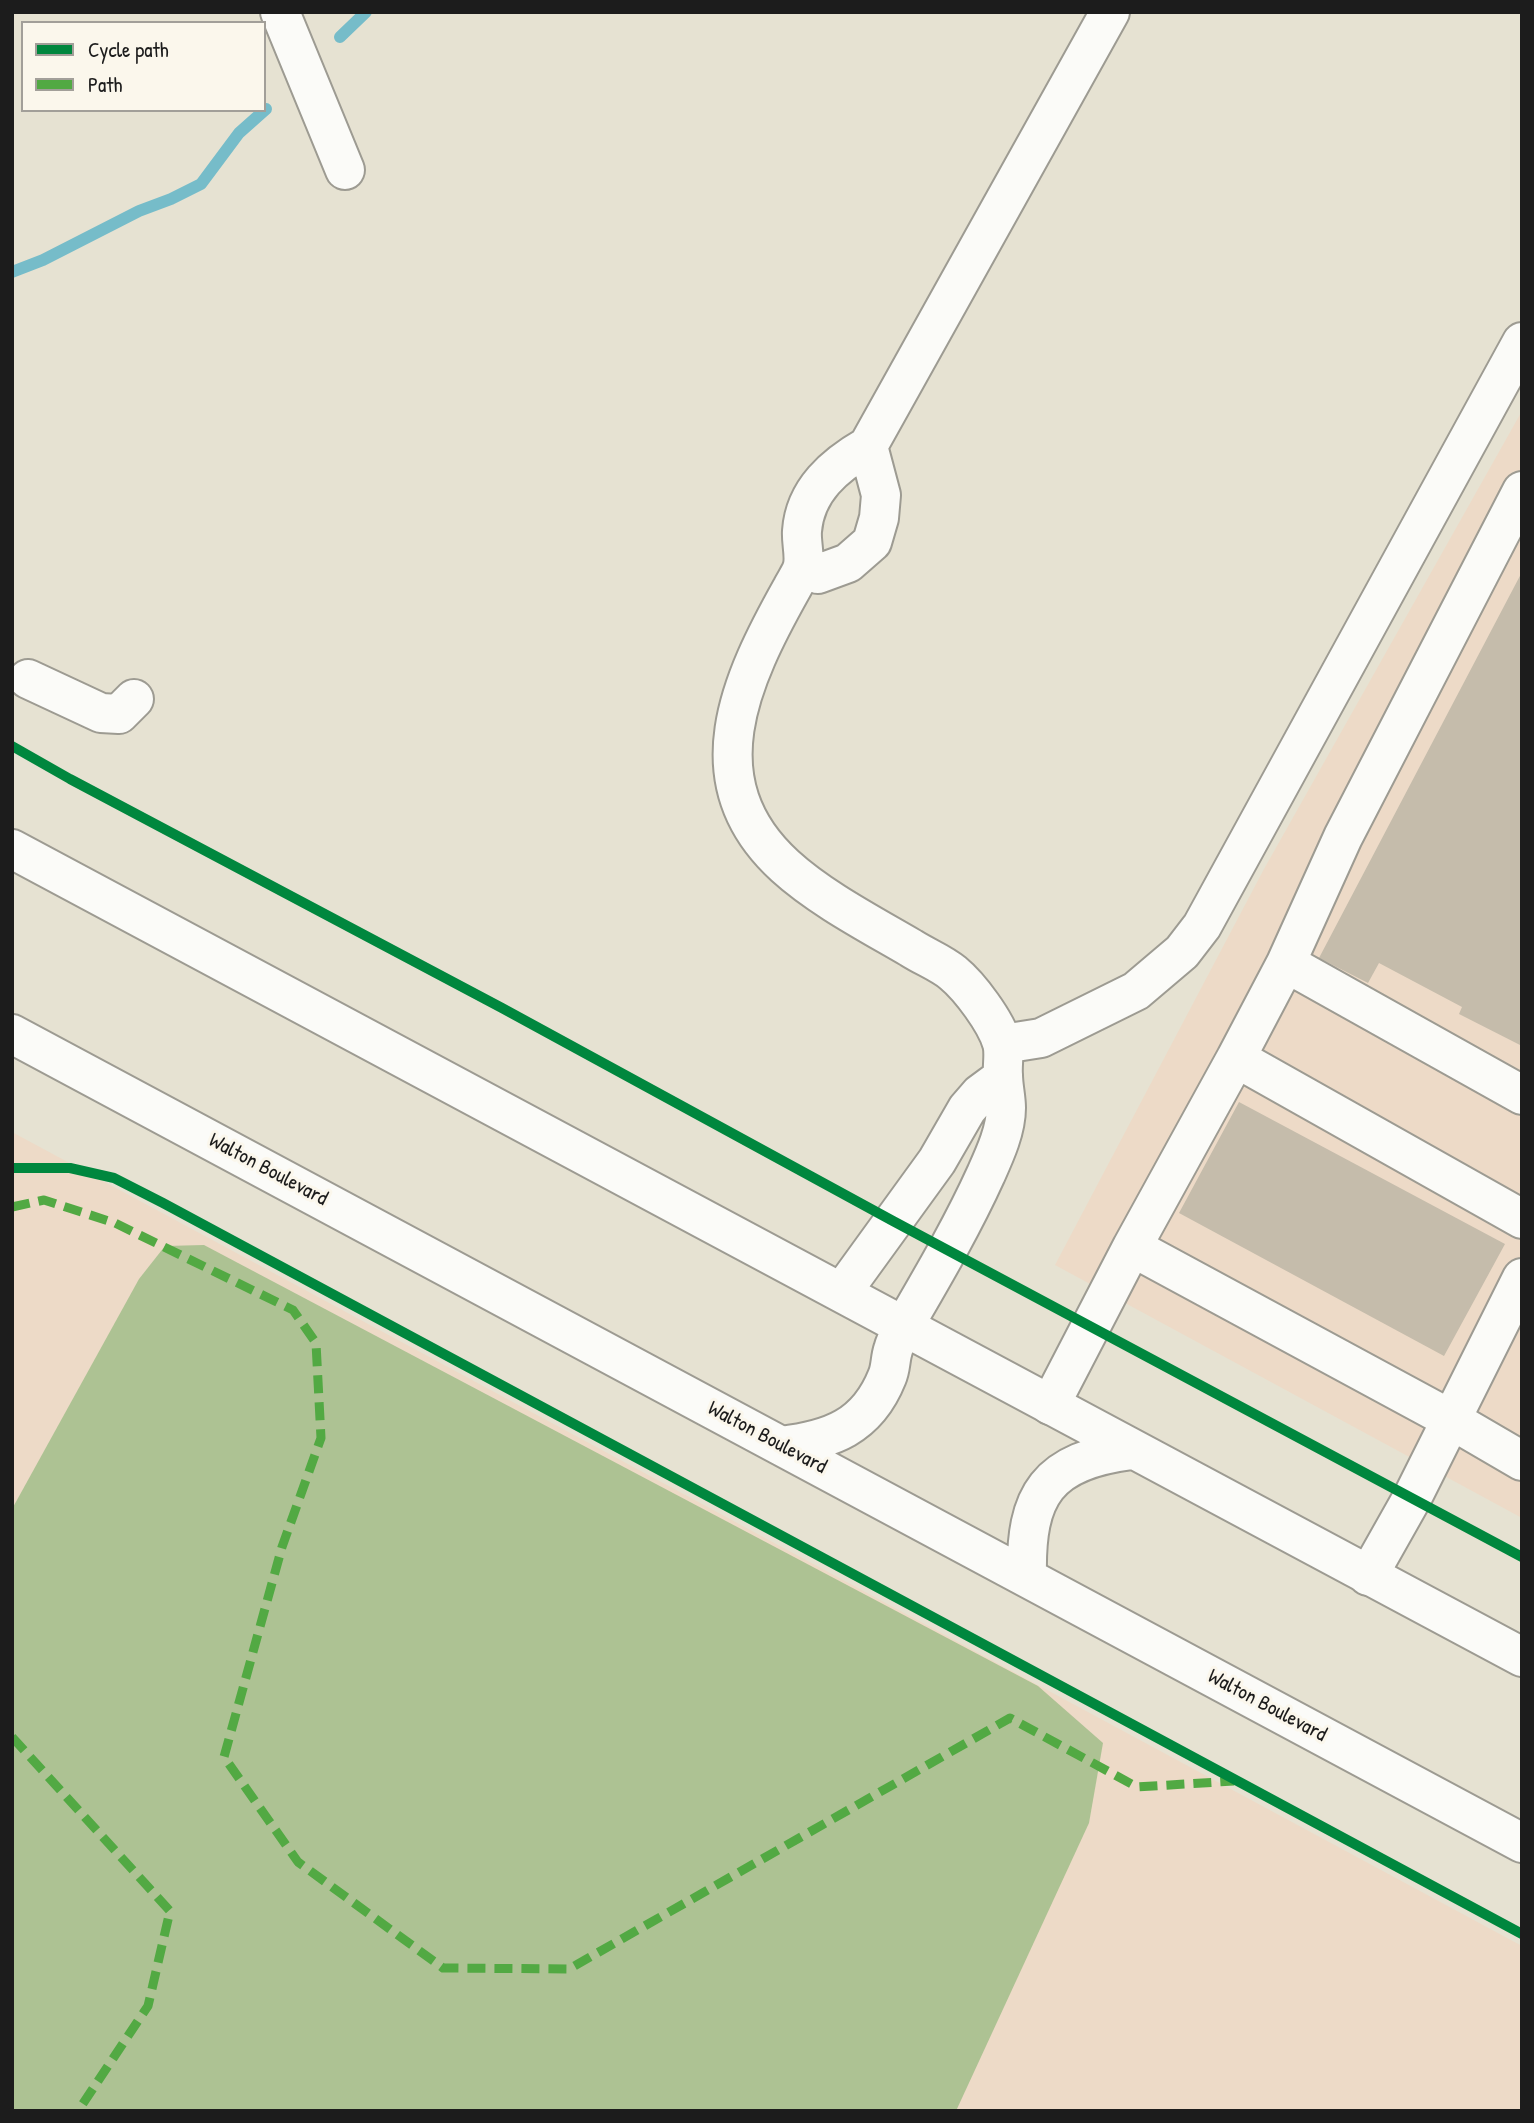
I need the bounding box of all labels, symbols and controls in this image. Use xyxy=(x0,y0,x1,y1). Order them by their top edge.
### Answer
legend xyxy=(21,21,266,112)
text: Cycle path xyxy=(88,35,169,64)
text: Path xyxy=(88,70,122,99)
street label: Walton Boulevard xyxy=(204,1128,332,1212)
street label: Walton Boulevard xyxy=(703,1396,831,1480)
street label: Walton Boulevard xyxy=(1203,1664,1331,1748)

